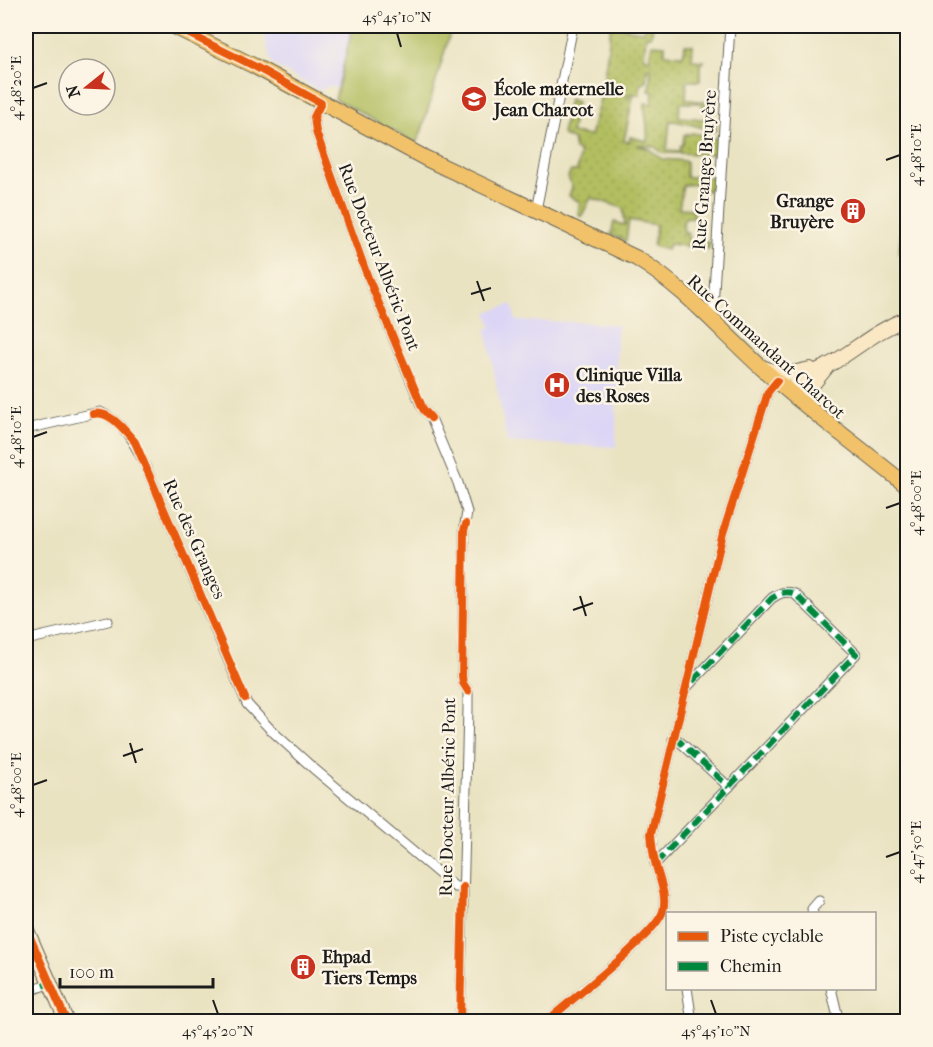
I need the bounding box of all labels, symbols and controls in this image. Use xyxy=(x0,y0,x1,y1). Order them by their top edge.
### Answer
text: 45°45'10"N xyxy=(362,8,432,26)
text: 4°48'20"E xyxy=(7,56,25,120)
north arrow xyxy=(57,57,117,117)
place label: École maternelle Jean Charcot xyxy=(492,77,624,121)
text: N xyxy=(62,82,84,100)
school or university icon: École maternelle Jean Charcot xyxy=(459,84,489,114)
street label: Rue Grange Bruyère xyxy=(689,89,721,251)
text: 4°48'10"E xyxy=(907,124,925,186)
street label: Rue Docteur Albéric Pont xyxy=(334,160,425,354)
place label: Grange Bruyère xyxy=(770,191,834,233)
building icon: Grange Bruyère xyxy=(838,196,868,226)
street label: Rue Commandant Charcot xyxy=(683,270,850,424)
place label: Clinique Villa des Roses xyxy=(576,365,682,407)
hospital icon: Clinique Villa des Roses xyxy=(542,370,572,400)
text: 4°48'10"E xyxy=(7,406,25,468)
text: 4°48'00"E xyxy=(907,470,925,536)
street label: Rue des Granges xyxy=(158,476,230,603)
street label: Rue Docteur Albéric Pont xyxy=(436,697,460,897)
text: 4°48'00"E xyxy=(7,752,25,818)
text: 4°47'50"E xyxy=(907,821,925,883)
legend xyxy=(666,912,876,990)
text: Piste cyclable xyxy=(720,926,823,947)
place label: Ehpad Tiers Temps xyxy=(321,947,417,989)
scale bar xyxy=(60,951,213,989)
building icon: Ehpad Tiers Temps xyxy=(288,952,318,982)
text: Chemin xyxy=(720,956,782,977)
text: 100 m xyxy=(69,962,114,983)
text: 45°45'20"N xyxy=(182,1022,255,1040)
text: 45°45'10"N xyxy=(681,1022,751,1040)

